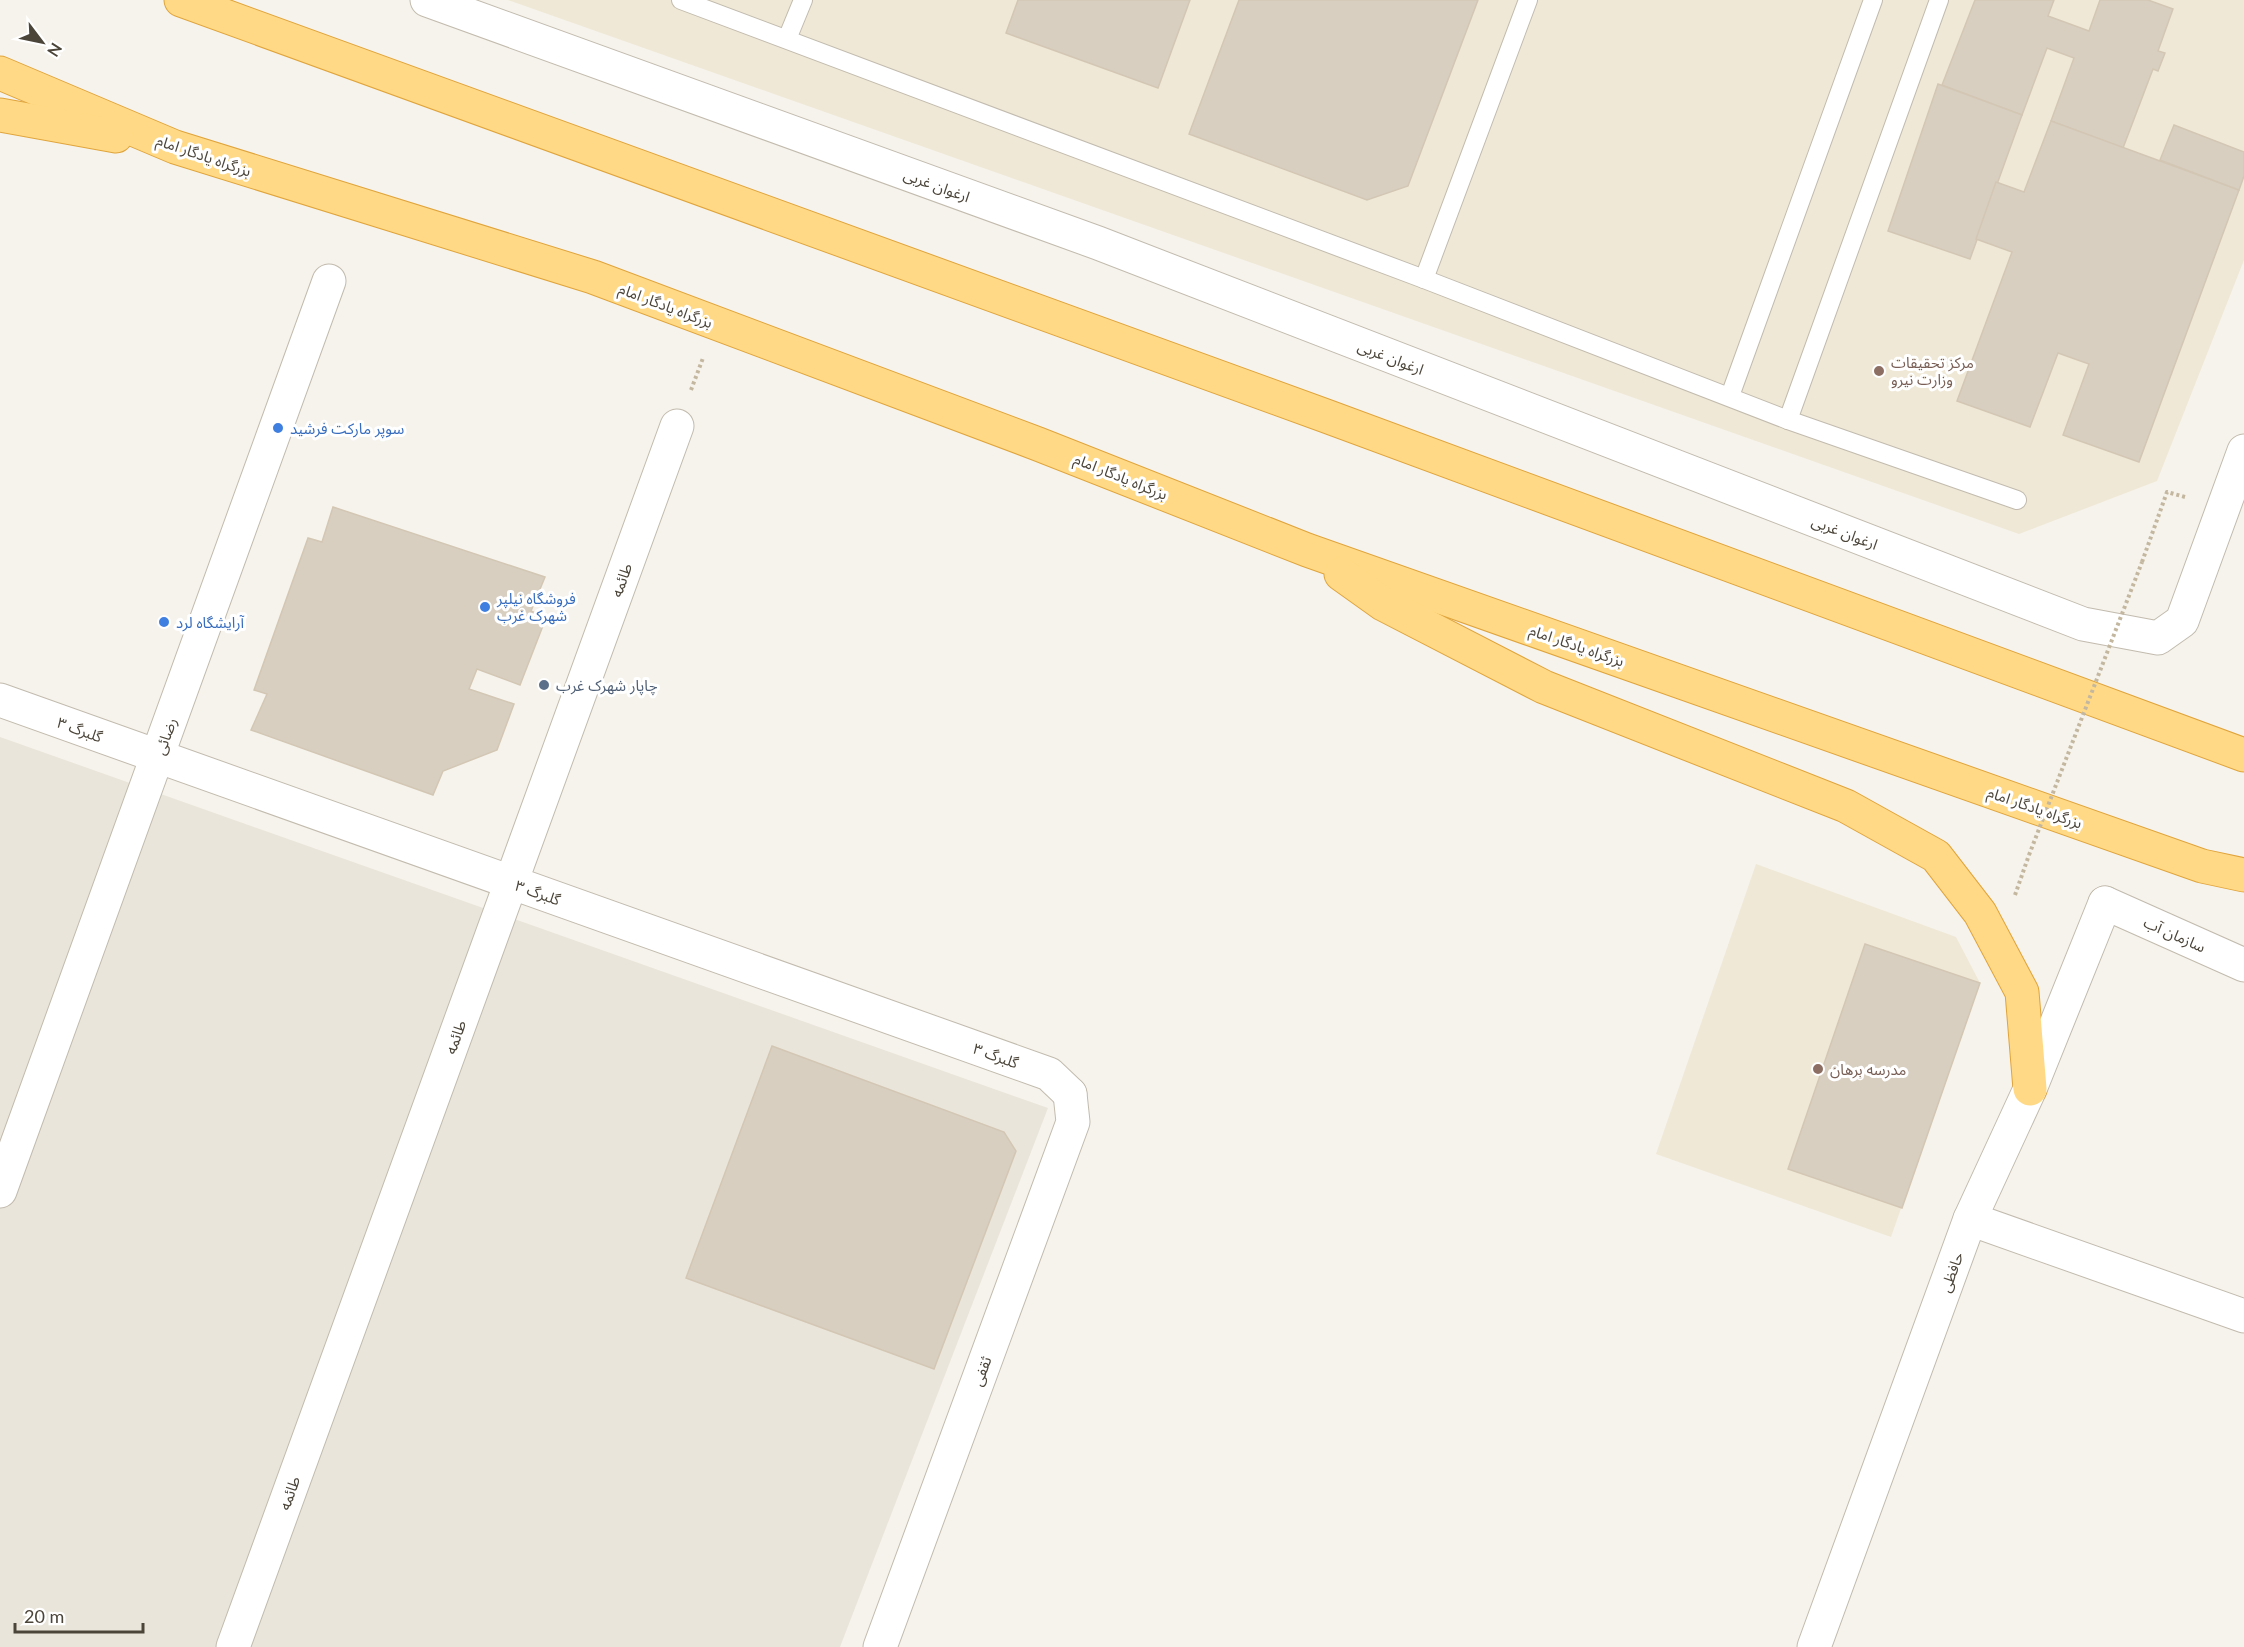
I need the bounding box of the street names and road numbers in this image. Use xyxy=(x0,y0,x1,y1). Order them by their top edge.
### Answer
street label: بزرگراه یادگار امام xyxy=(153,130,254,182)
street label: ارغوان غربی xyxy=(901,165,973,206)
street label: بزرگراه یادگار امام xyxy=(615,279,715,334)
street label: ارغوان غربی xyxy=(1355,336,1426,379)
street label: بزرگراه یادگار امام xyxy=(1071,449,1170,506)
street label: ارغوان غربی xyxy=(1809,511,1880,554)
street label: طائمه xyxy=(607,561,635,599)
street label: بزرگراه یادگار امام xyxy=(1526,620,1627,672)
street label: گلبرگ ۳ xyxy=(55,713,106,747)
street label: رضائی xyxy=(150,715,181,757)
street label: بزرگراه یادگار امام xyxy=(1984,782,2085,834)
street label: گلبرگ ۳ xyxy=(513,876,564,910)
street label: سازمان آب xyxy=(2141,912,2209,957)
street label: طائمه xyxy=(441,1018,469,1056)
street label: گلبرگ ۳ xyxy=(971,1039,1022,1073)
street label: حافظی xyxy=(1935,1249,1968,1295)
street label: ثقفی xyxy=(967,1354,996,1389)
street label: طائمه xyxy=(275,1474,303,1512)

